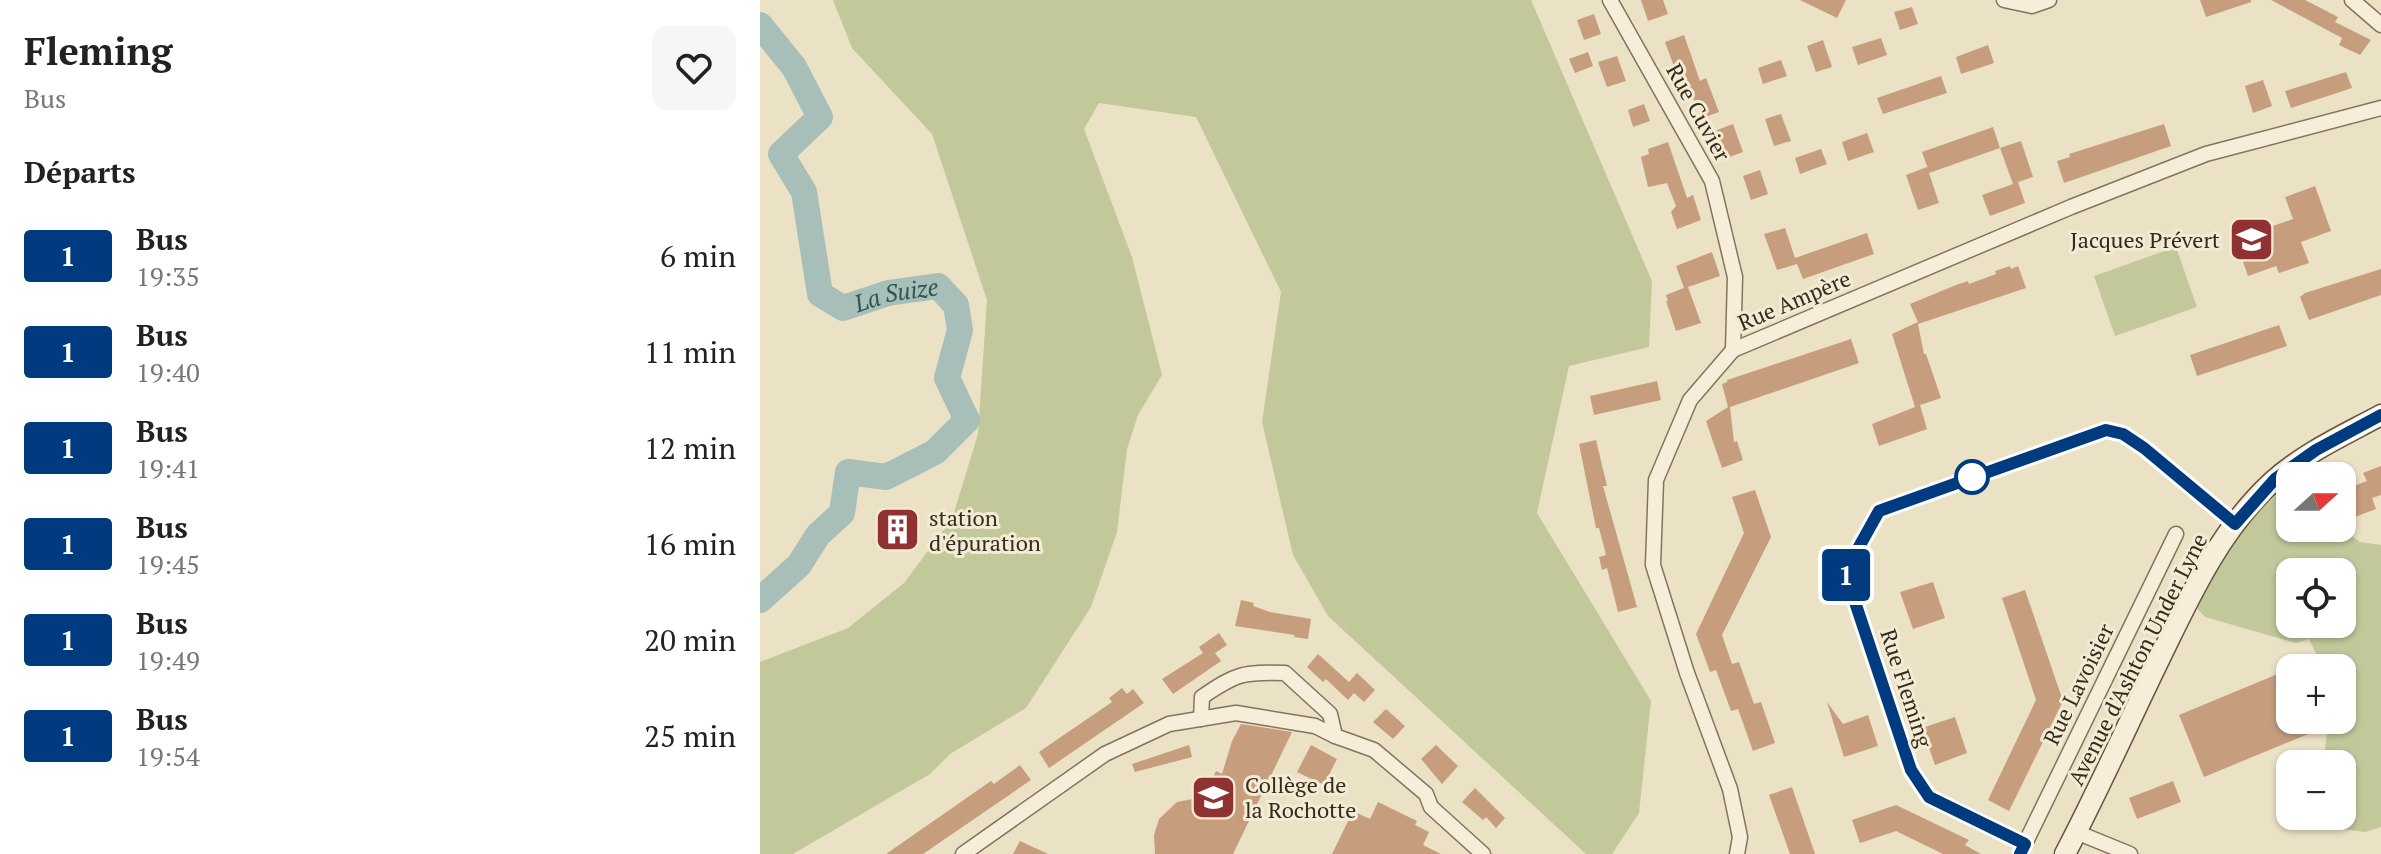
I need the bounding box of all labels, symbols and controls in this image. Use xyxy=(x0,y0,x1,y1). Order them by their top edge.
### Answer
text: Fleming xyxy=(24,26,173,76)
button: heart xyxy=(652,26,736,110)
street label: Rue Cuvier xyxy=(1660,58,1738,166)
text: Bus xyxy=(24,81,66,115)
text: Départs xyxy=(24,152,136,192)
school or university icon: Jacques Prévert xyxy=(2227,215,2275,263)
text: Bus xyxy=(136,219,188,259)
place label: Jacques Prévert xyxy=(2070,225,2220,254)
text: 6 min xyxy=(660,236,736,276)
text: 1 xyxy=(60,237,76,274)
text: 19:35 xyxy=(136,259,200,293)
street label: Rue Ampère xyxy=(1733,263,1855,337)
water label: La Suize xyxy=(849,270,940,320)
text: Bus xyxy=(136,315,188,355)
text: 11 min xyxy=(644,332,736,372)
text: 1 xyxy=(60,333,76,370)
text: 19:40 xyxy=(136,355,200,389)
text: Bus xyxy=(136,411,188,451)
text: 12 min xyxy=(644,428,736,468)
text: 1 xyxy=(60,429,76,466)
text: 19:41 xyxy=(136,451,200,485)
unlabelled marker xyxy=(1955,460,1989,494)
north arrow xyxy=(2276,462,2356,542)
map controls xyxy=(2276,462,2356,830)
place label: station d'épuration xyxy=(929,503,1041,557)
building icon: station d'épuration xyxy=(874,506,922,554)
text: Bus xyxy=(136,507,188,547)
text: 16 min xyxy=(644,524,736,564)
text: 1 xyxy=(60,525,76,562)
street label: Avenue d'Ashton Under Lyne xyxy=(2061,528,2213,790)
text: 19:45 xyxy=(136,547,200,581)
line badge: 1 xyxy=(1820,549,1872,601)
text: 1 xyxy=(1838,556,1854,593)
button: locate xyxy=(2276,558,2356,638)
text: Bus xyxy=(136,603,188,643)
street label: Rue Lavoisier xyxy=(2036,618,2120,749)
text: 20 min xyxy=(644,620,736,660)
text: 1 xyxy=(60,621,76,658)
street label: Rue Fleming xyxy=(1874,625,1940,751)
text: 19:49 xyxy=(136,643,200,677)
button: + xyxy=(2276,654,2356,734)
text: Bus xyxy=(136,699,188,739)
text: 25 min xyxy=(644,716,736,756)
text: 1 xyxy=(60,717,76,754)
text: 19:54 xyxy=(136,739,200,773)
button: − xyxy=(2276,750,2356,830)
place label: Collège de la Rochotte xyxy=(1245,770,1356,824)
school or university icon: Collège de la Rochotte xyxy=(1190,773,1238,821)

